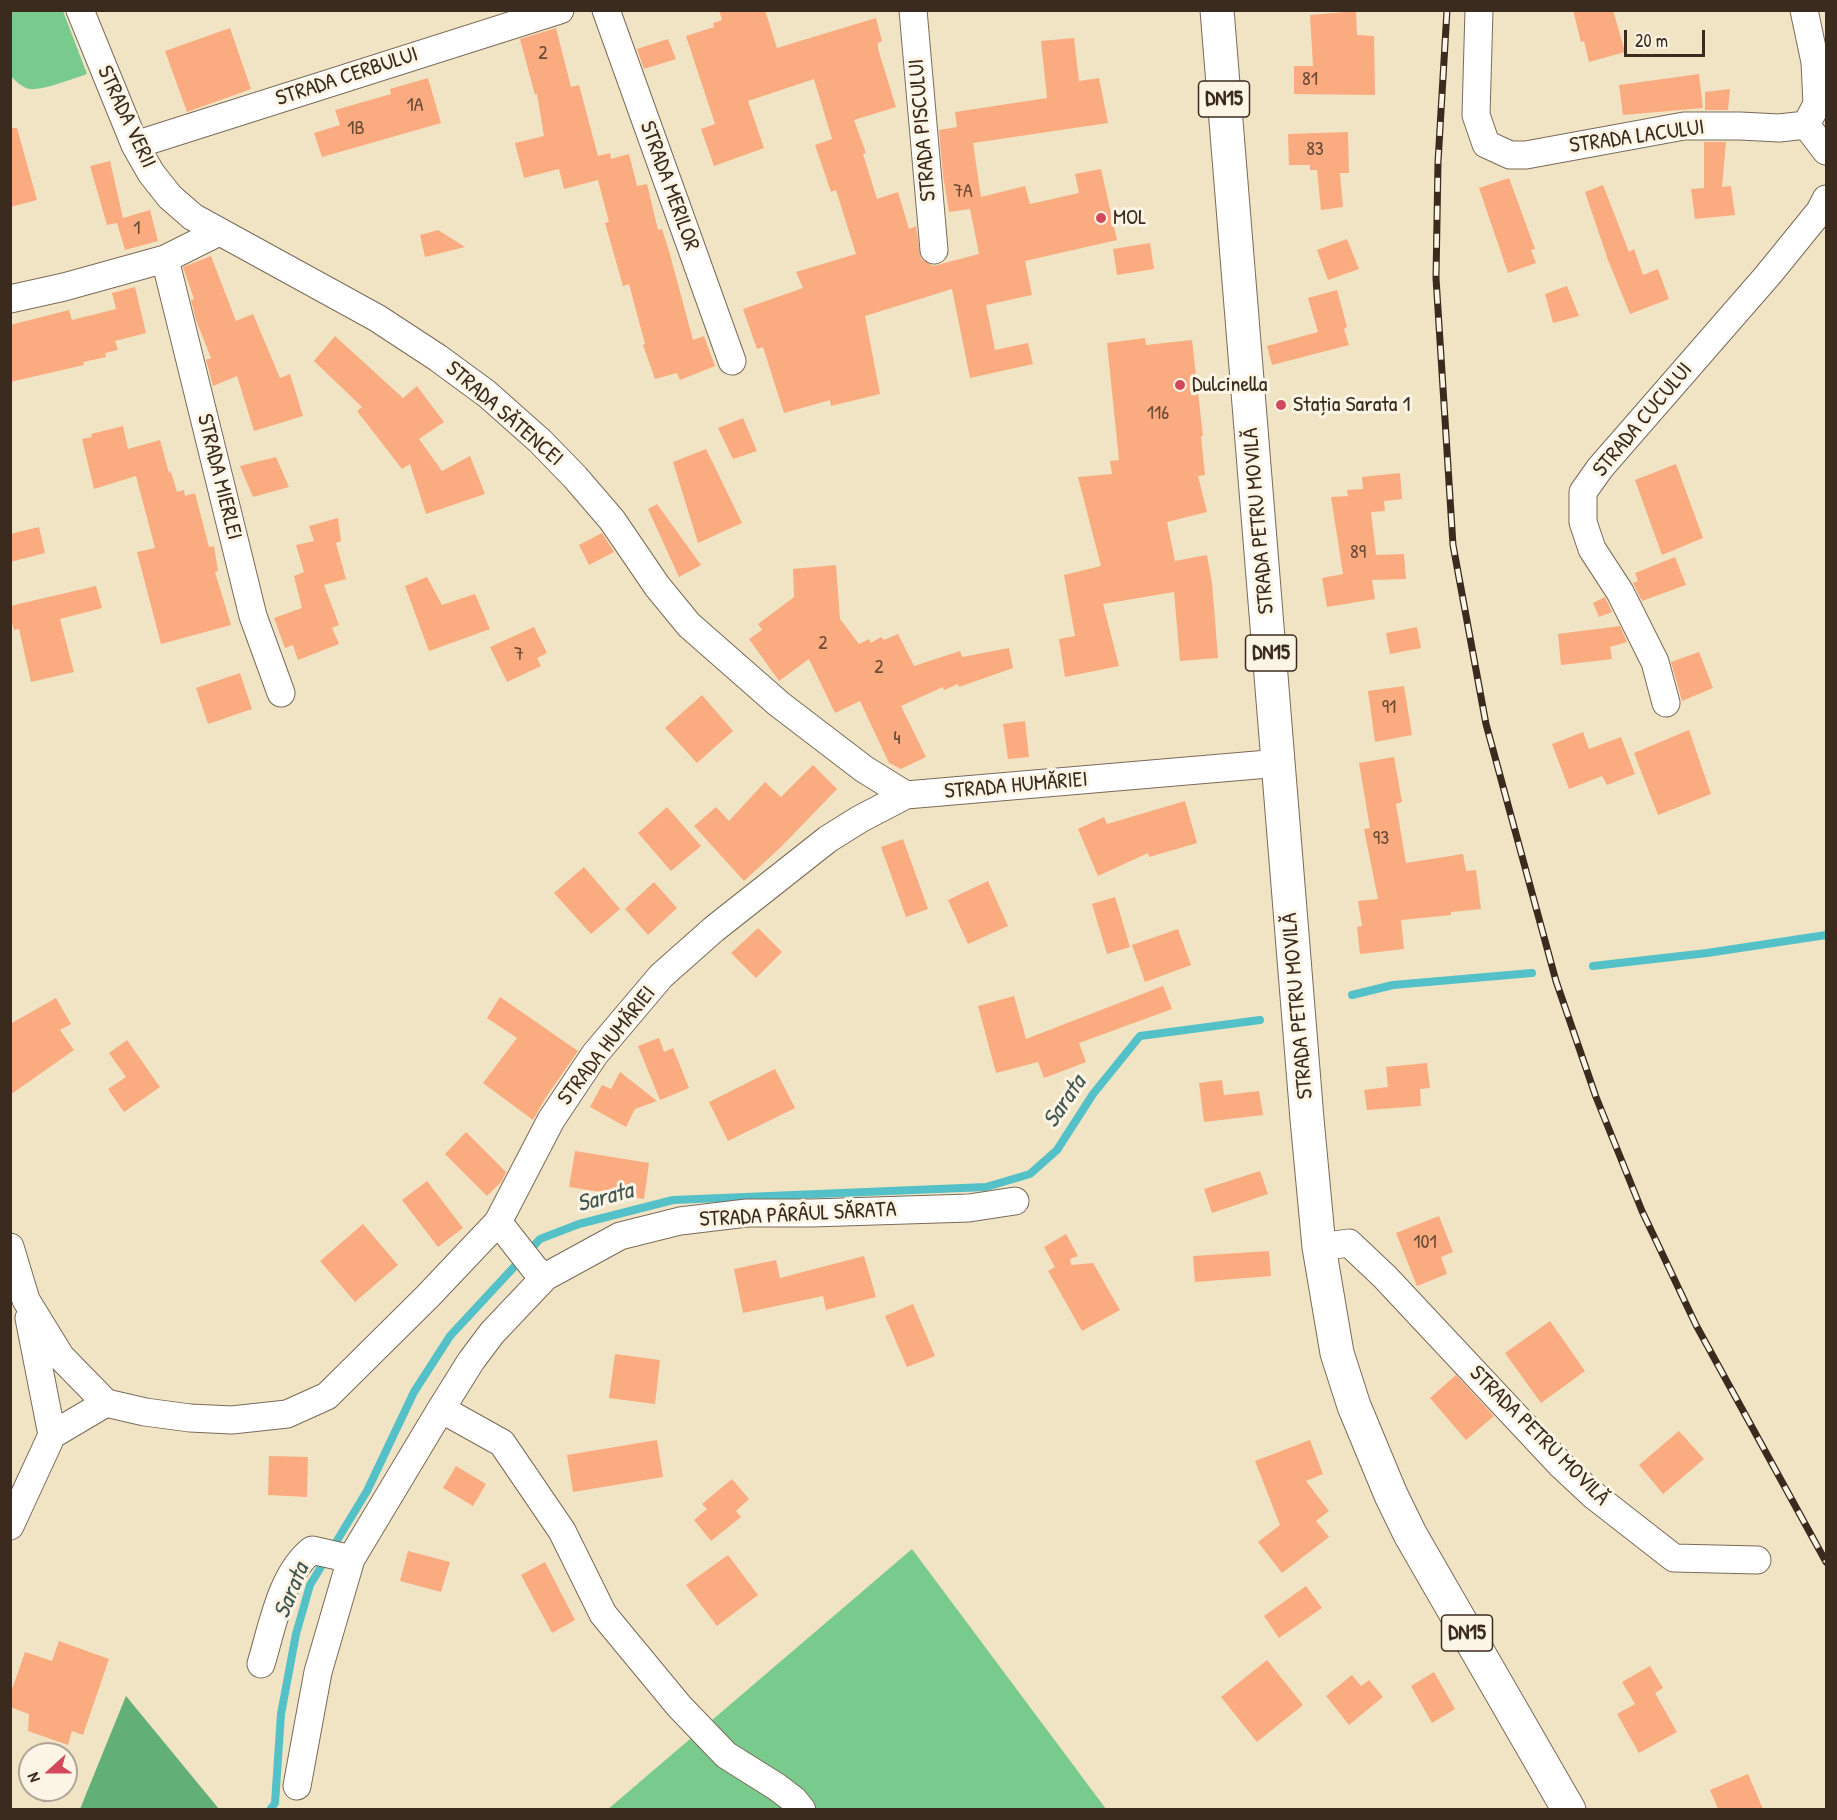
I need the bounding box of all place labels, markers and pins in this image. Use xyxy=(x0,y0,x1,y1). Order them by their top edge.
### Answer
place label: MOL xyxy=(1113,205,1147,231)
marker: MOL xyxy=(1094,211,1108,225)
place label: Dulcinella xyxy=(1192,372,1267,398)
marker: Dulcinella xyxy=(1173,378,1187,392)
place label: Stația Sarata 1 xyxy=(1293,392,1411,418)
marker: Stația Sarata 1 xyxy=(1274,398,1288,412)

